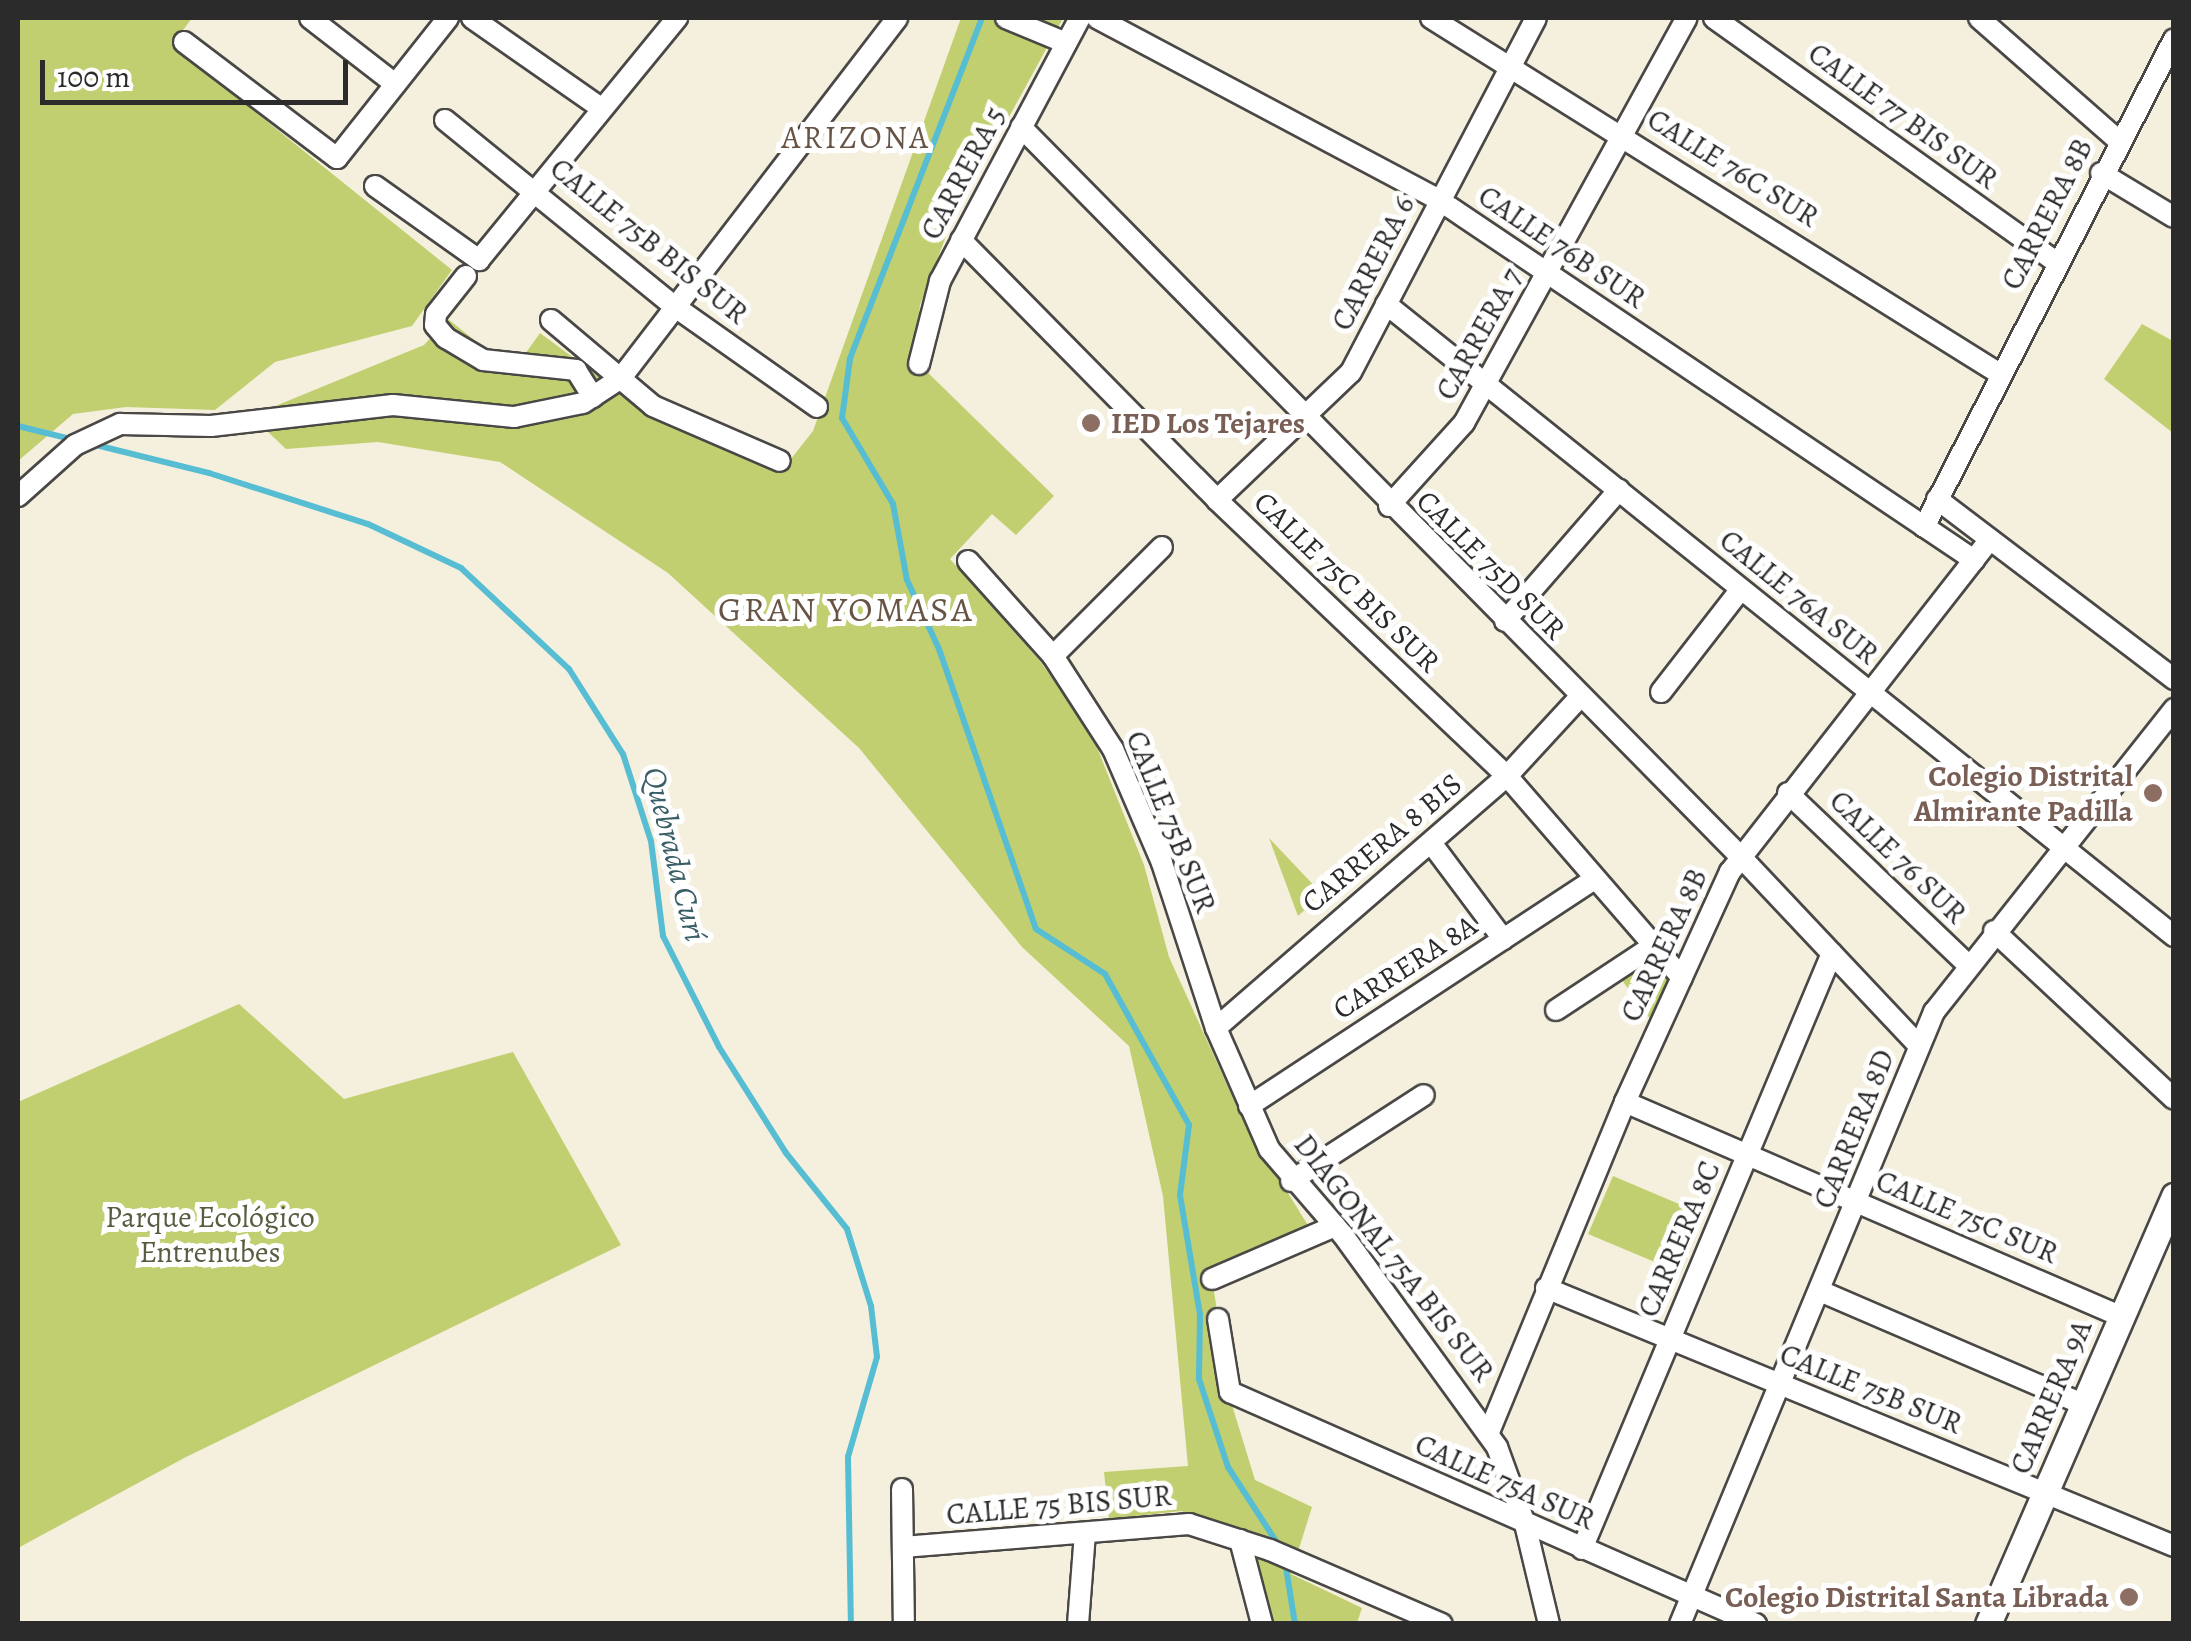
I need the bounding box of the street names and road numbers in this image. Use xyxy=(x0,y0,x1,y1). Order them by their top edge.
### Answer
street label: CALLE 77 BIS SUR xyxy=(1801,35,2005,197)
street label: CARRERA 5 xyxy=(913,100,1013,246)
street label: CALLE 76C SUR xyxy=(1641,101,1825,235)
street label: CARRERA 8B xyxy=(1994,132,2100,296)
street label: CALLE 75B BIS SUR xyxy=(543,150,755,332)
street label: CALLE 76B SUR xyxy=(1471,178,1653,316)
street label: CARRERA 6 xyxy=(1324,190,1422,336)
street label: CARRERA 7 xyxy=(1428,262,1530,406)
street label: CALLE 75D SUR xyxy=(1409,483,1573,647)
street label: CALLE 75C BIS SUR xyxy=(1247,484,1447,680)
street label: CALLE 76A SUR xyxy=(1712,522,1886,672)
street label: CALLE 75B SUR xyxy=(1118,726,1224,918)
street label: CARRERA 8 BIS xyxy=(1295,766,1469,920)
street label: CALLE 76 SUR xyxy=(1822,783,1974,931)
street label: CARRERA 8B xyxy=(1613,863,1715,1027)
street label: CARRERA 8A xyxy=(1326,907,1484,1027)
street label: CARRERA 8D xyxy=(1806,1044,1902,1214)
street label: DIAGONAL 75A BIS SUR xyxy=(1286,1127,1502,1389)
street label: CARRERA 8C xyxy=(1630,1156,1728,1322)
street label: CALLE 75C SUR xyxy=(1871,1163,2063,1271)
street label: CARRERA 9A xyxy=(2002,1315,2100,1479)
street label: CALLE 75B SUR xyxy=(1775,1336,1967,1442)
street label: CALLE 75A SUR xyxy=(1410,1426,1600,1538)
street label: CALLE 75 BIS SUR xyxy=(945,1477,1173,1533)

